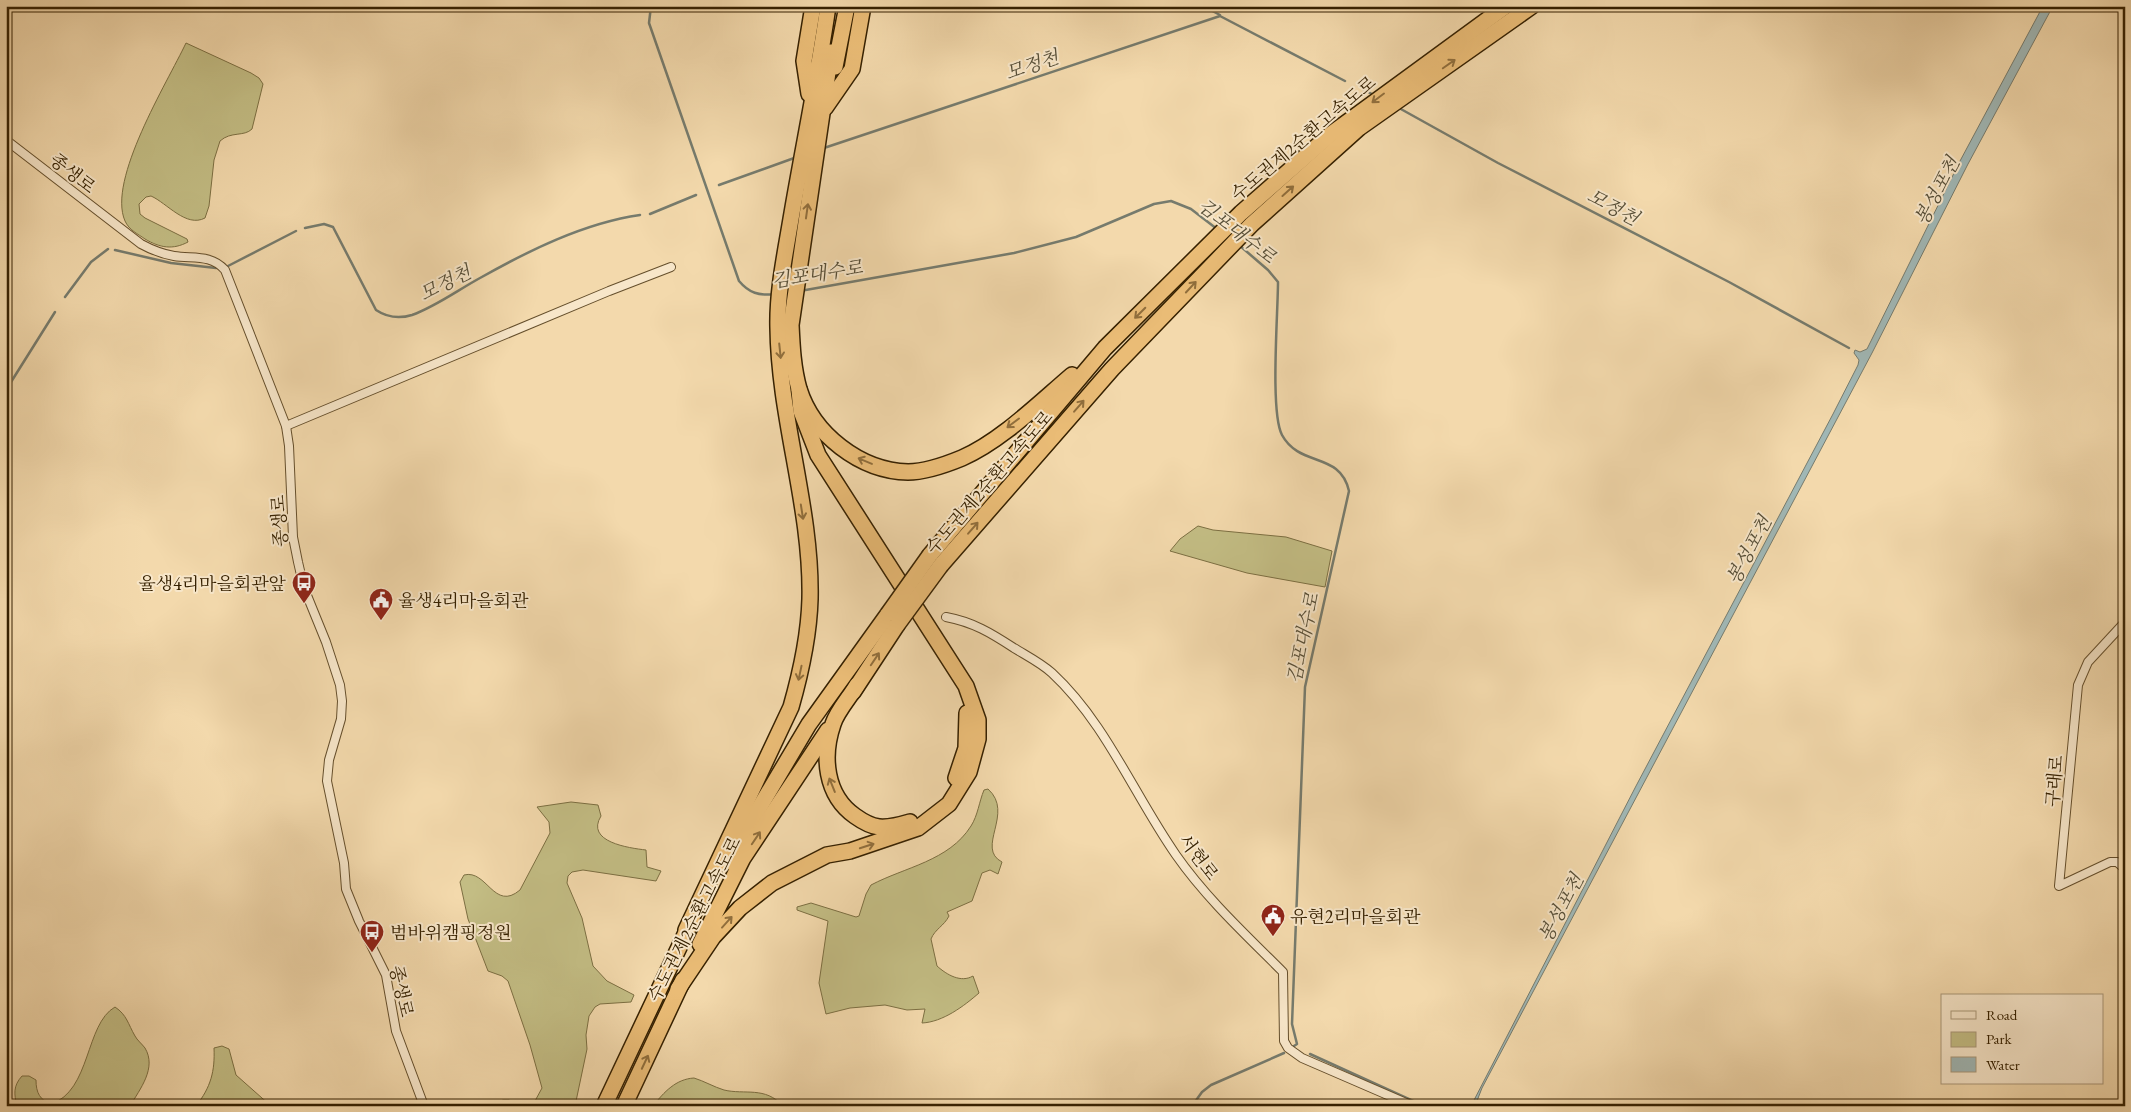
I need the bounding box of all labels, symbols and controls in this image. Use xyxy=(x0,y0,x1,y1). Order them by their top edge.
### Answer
water label: 모정천 xyxy=(1002,44,1064,86)
one-way arrow xyxy=(1441,59,1455,69)
street label: 수도권제2순환고속도로 xyxy=(1226,71,1380,205)
one-way arrow xyxy=(1371,93,1385,103)
street label: 종생로 xyxy=(45,148,101,198)
water label: 봉성포천 xyxy=(1909,151,1966,229)
water label: 모정천 xyxy=(1583,183,1645,232)
one-way arrow xyxy=(1282,185,1295,197)
water label: 김포대수로 xyxy=(1193,193,1281,269)
one-way arrow xyxy=(802,204,812,220)
water label: 김포대수로 xyxy=(770,254,865,294)
water label: 모정천 xyxy=(415,259,477,307)
one-way arrow xyxy=(1185,281,1197,294)
one-way arrow xyxy=(1134,307,1146,319)
one-way arrow xyxy=(775,343,785,359)
one-way arrow xyxy=(1073,399,1085,412)
street label: 수도권제2순환고속도로 xyxy=(920,406,1058,558)
one-way arrow xyxy=(1007,418,1020,429)
one-way arrow xyxy=(858,456,873,465)
street label: 종생로 xyxy=(266,494,292,548)
one-way arrow xyxy=(797,504,807,520)
water label: 봉성포천 xyxy=(1721,510,1778,588)
one-way arrow xyxy=(967,522,978,535)
bus stop icon: 율생4리마을회관앞 xyxy=(291,570,317,604)
place label: 율생4리마을회관앞 xyxy=(138,572,287,595)
public building icon: 율생4리마을회관 xyxy=(368,587,394,621)
place label: 율생4리마을회관 xyxy=(398,589,529,612)
water label: 김포대수로 xyxy=(1281,590,1325,685)
one-way arrow xyxy=(870,652,880,666)
one-way arrow xyxy=(795,665,804,681)
street label: 구래로 xyxy=(2040,754,2068,808)
one-way arrow xyxy=(827,778,836,793)
street label: 서현로 xyxy=(1174,829,1224,885)
one-way arrow xyxy=(751,831,761,845)
street label: 수도권제2순환고속도로 xyxy=(642,832,746,1006)
one-way arrow xyxy=(859,840,875,850)
water label: 봉성포천 xyxy=(1533,868,1590,946)
public building icon: 유현2리마을회관 xyxy=(1260,903,1286,937)
place label: 유현2리마을회관 xyxy=(1290,905,1421,928)
one-way arrow xyxy=(721,915,733,928)
bus stop icon: 범바위캠핑정원 xyxy=(359,919,385,953)
place label: 범바위캠핑정원 xyxy=(390,921,512,944)
street label: 종생로 xyxy=(385,963,419,1019)
legend xyxy=(1941,994,2104,1084)
text: Road xyxy=(1986,1005,2018,1024)
text: Park xyxy=(1986,1029,2013,1048)
one-way arrow xyxy=(640,1055,650,1070)
text: Water xyxy=(1986,1055,2020,1074)

